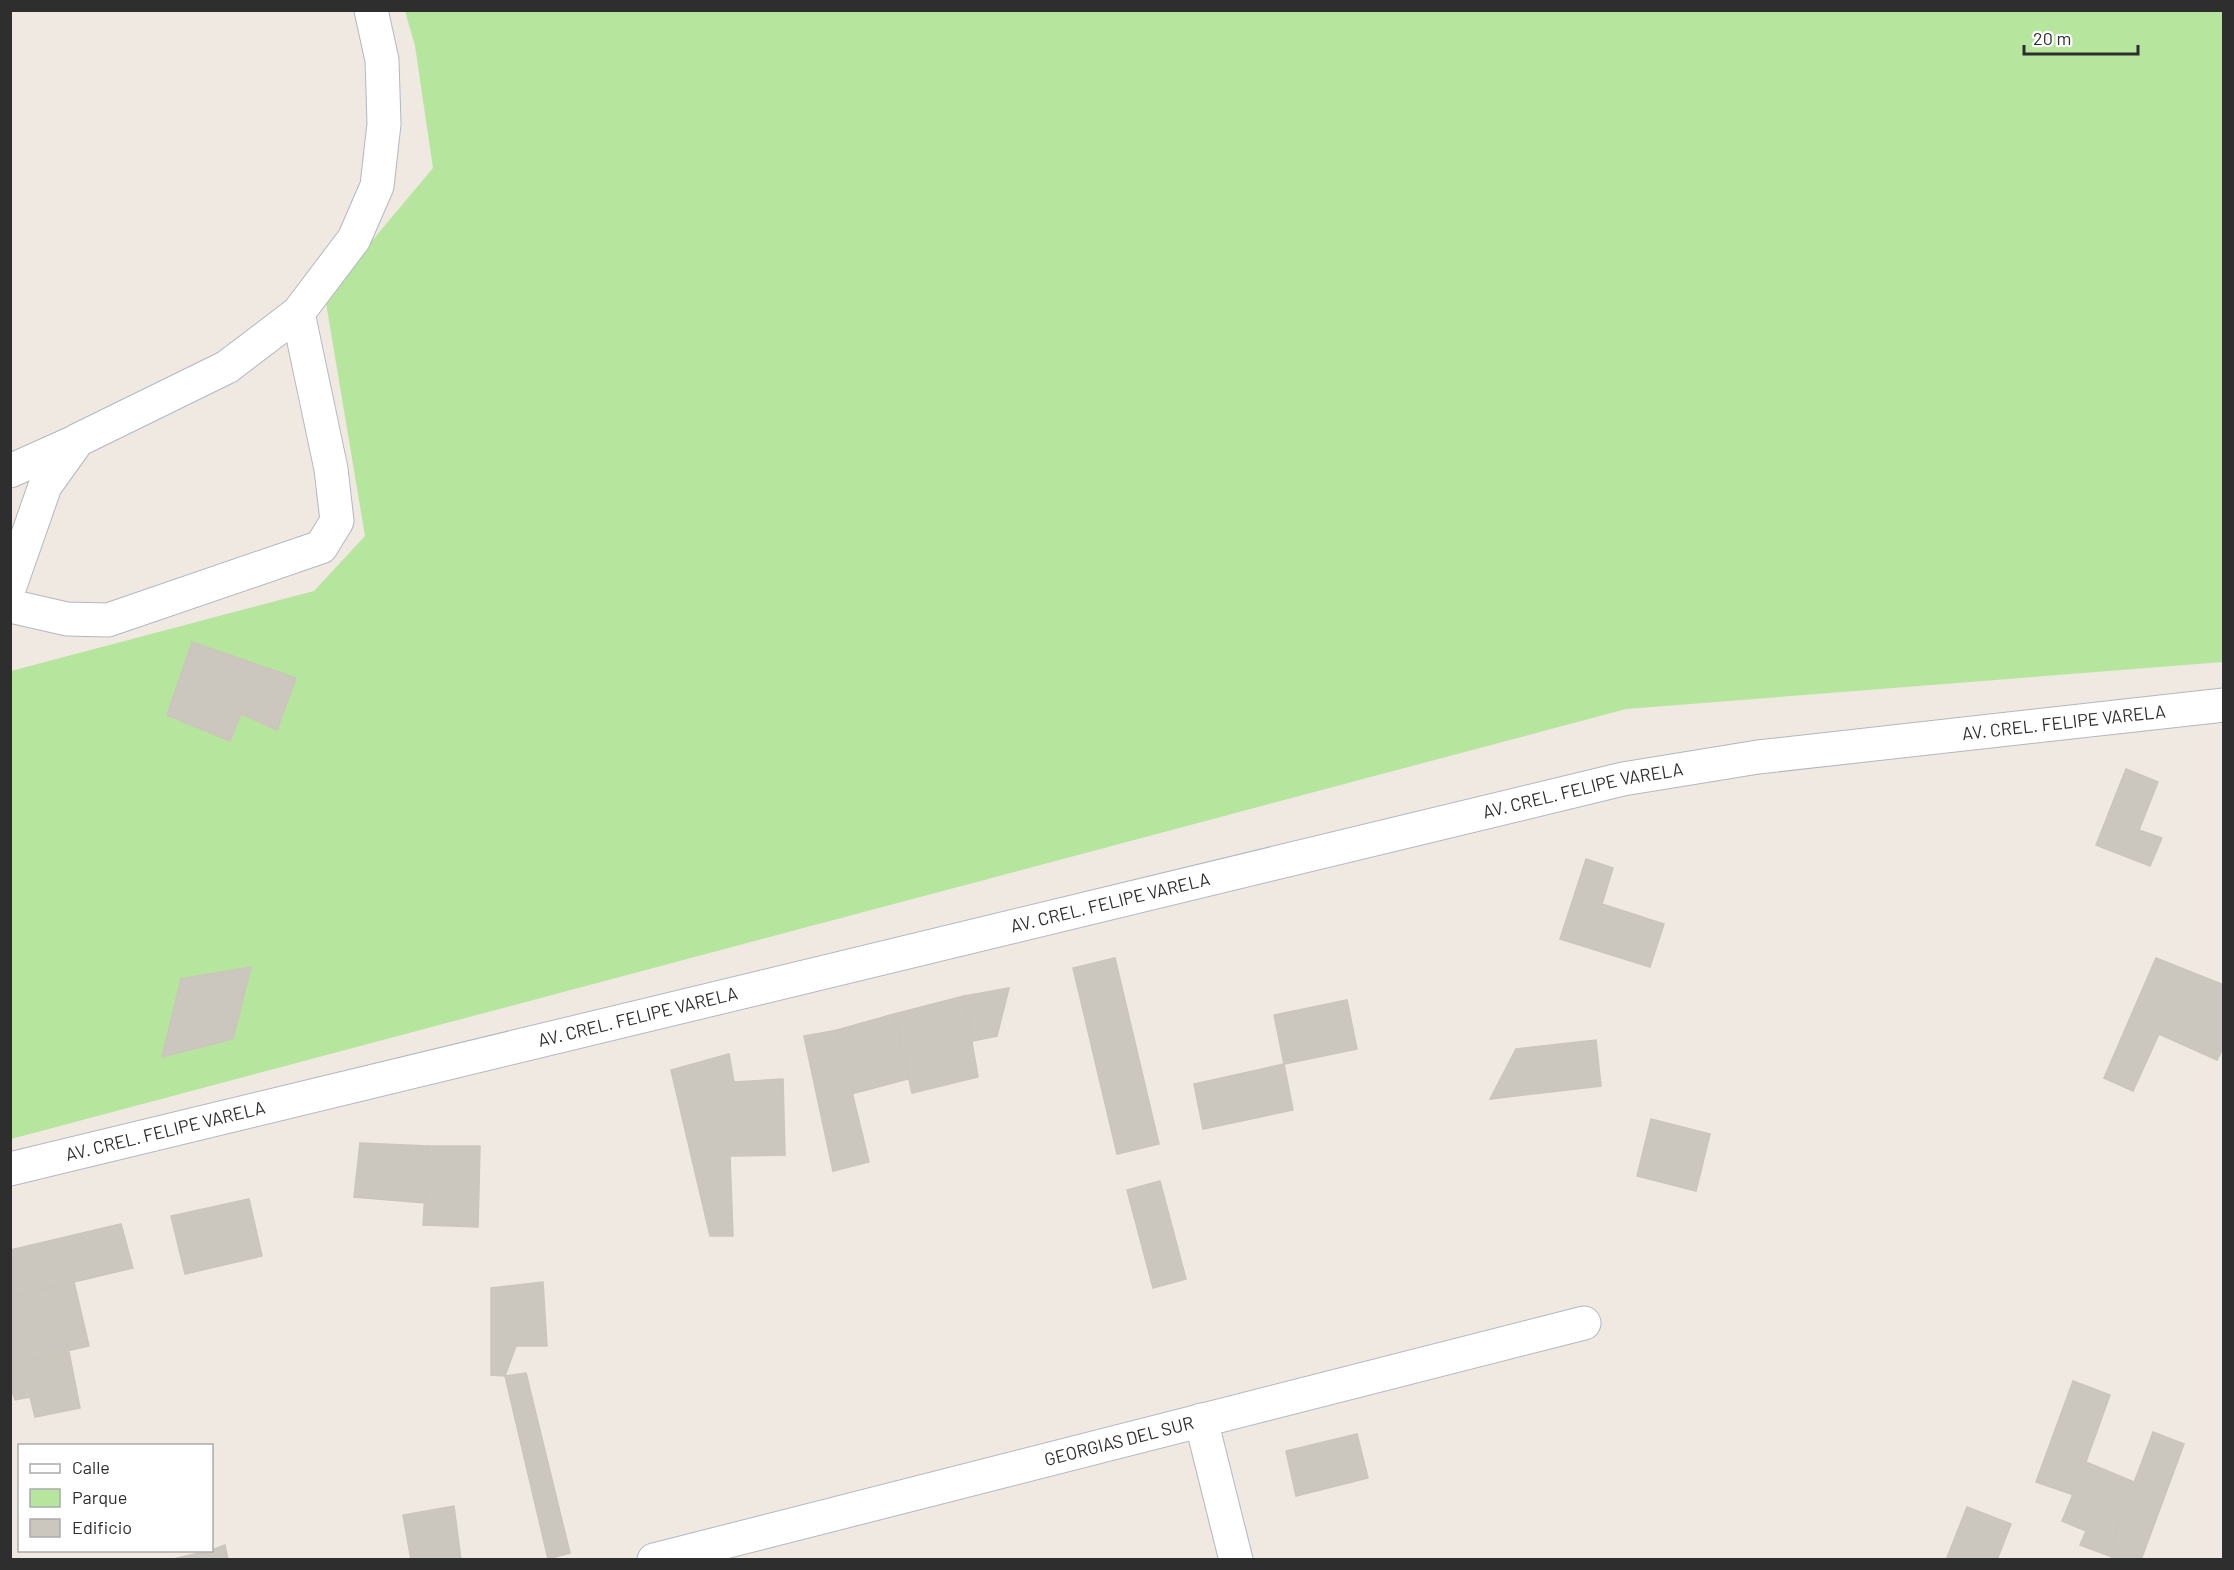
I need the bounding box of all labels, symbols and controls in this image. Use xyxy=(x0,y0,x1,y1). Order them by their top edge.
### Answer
scale bar xyxy=(2024,18,2138,56)
text: 20 m xyxy=(2033,27,2071,49)
street label: AV. CREL. FELIPE VARELA xyxy=(1961,700,2167,744)
street label: AV. CREL. FELIPE VARELA xyxy=(1480,757,1685,823)
street label: AV. CREL. FELIPE VARELA xyxy=(1008,867,1212,937)
street label: AV. CREL. FELIPE VARELA xyxy=(536,981,740,1051)
street label: AV. CREL. FELIPE VARELA xyxy=(63,1096,267,1165)
street label: GEORGIAS DEL SUR xyxy=(1042,1411,1196,1470)
legend xyxy=(18,1444,213,1552)
text: Calle xyxy=(72,1456,110,1478)
text: Parque xyxy=(72,1486,127,1508)
text: Edificio xyxy=(72,1516,132,1538)

